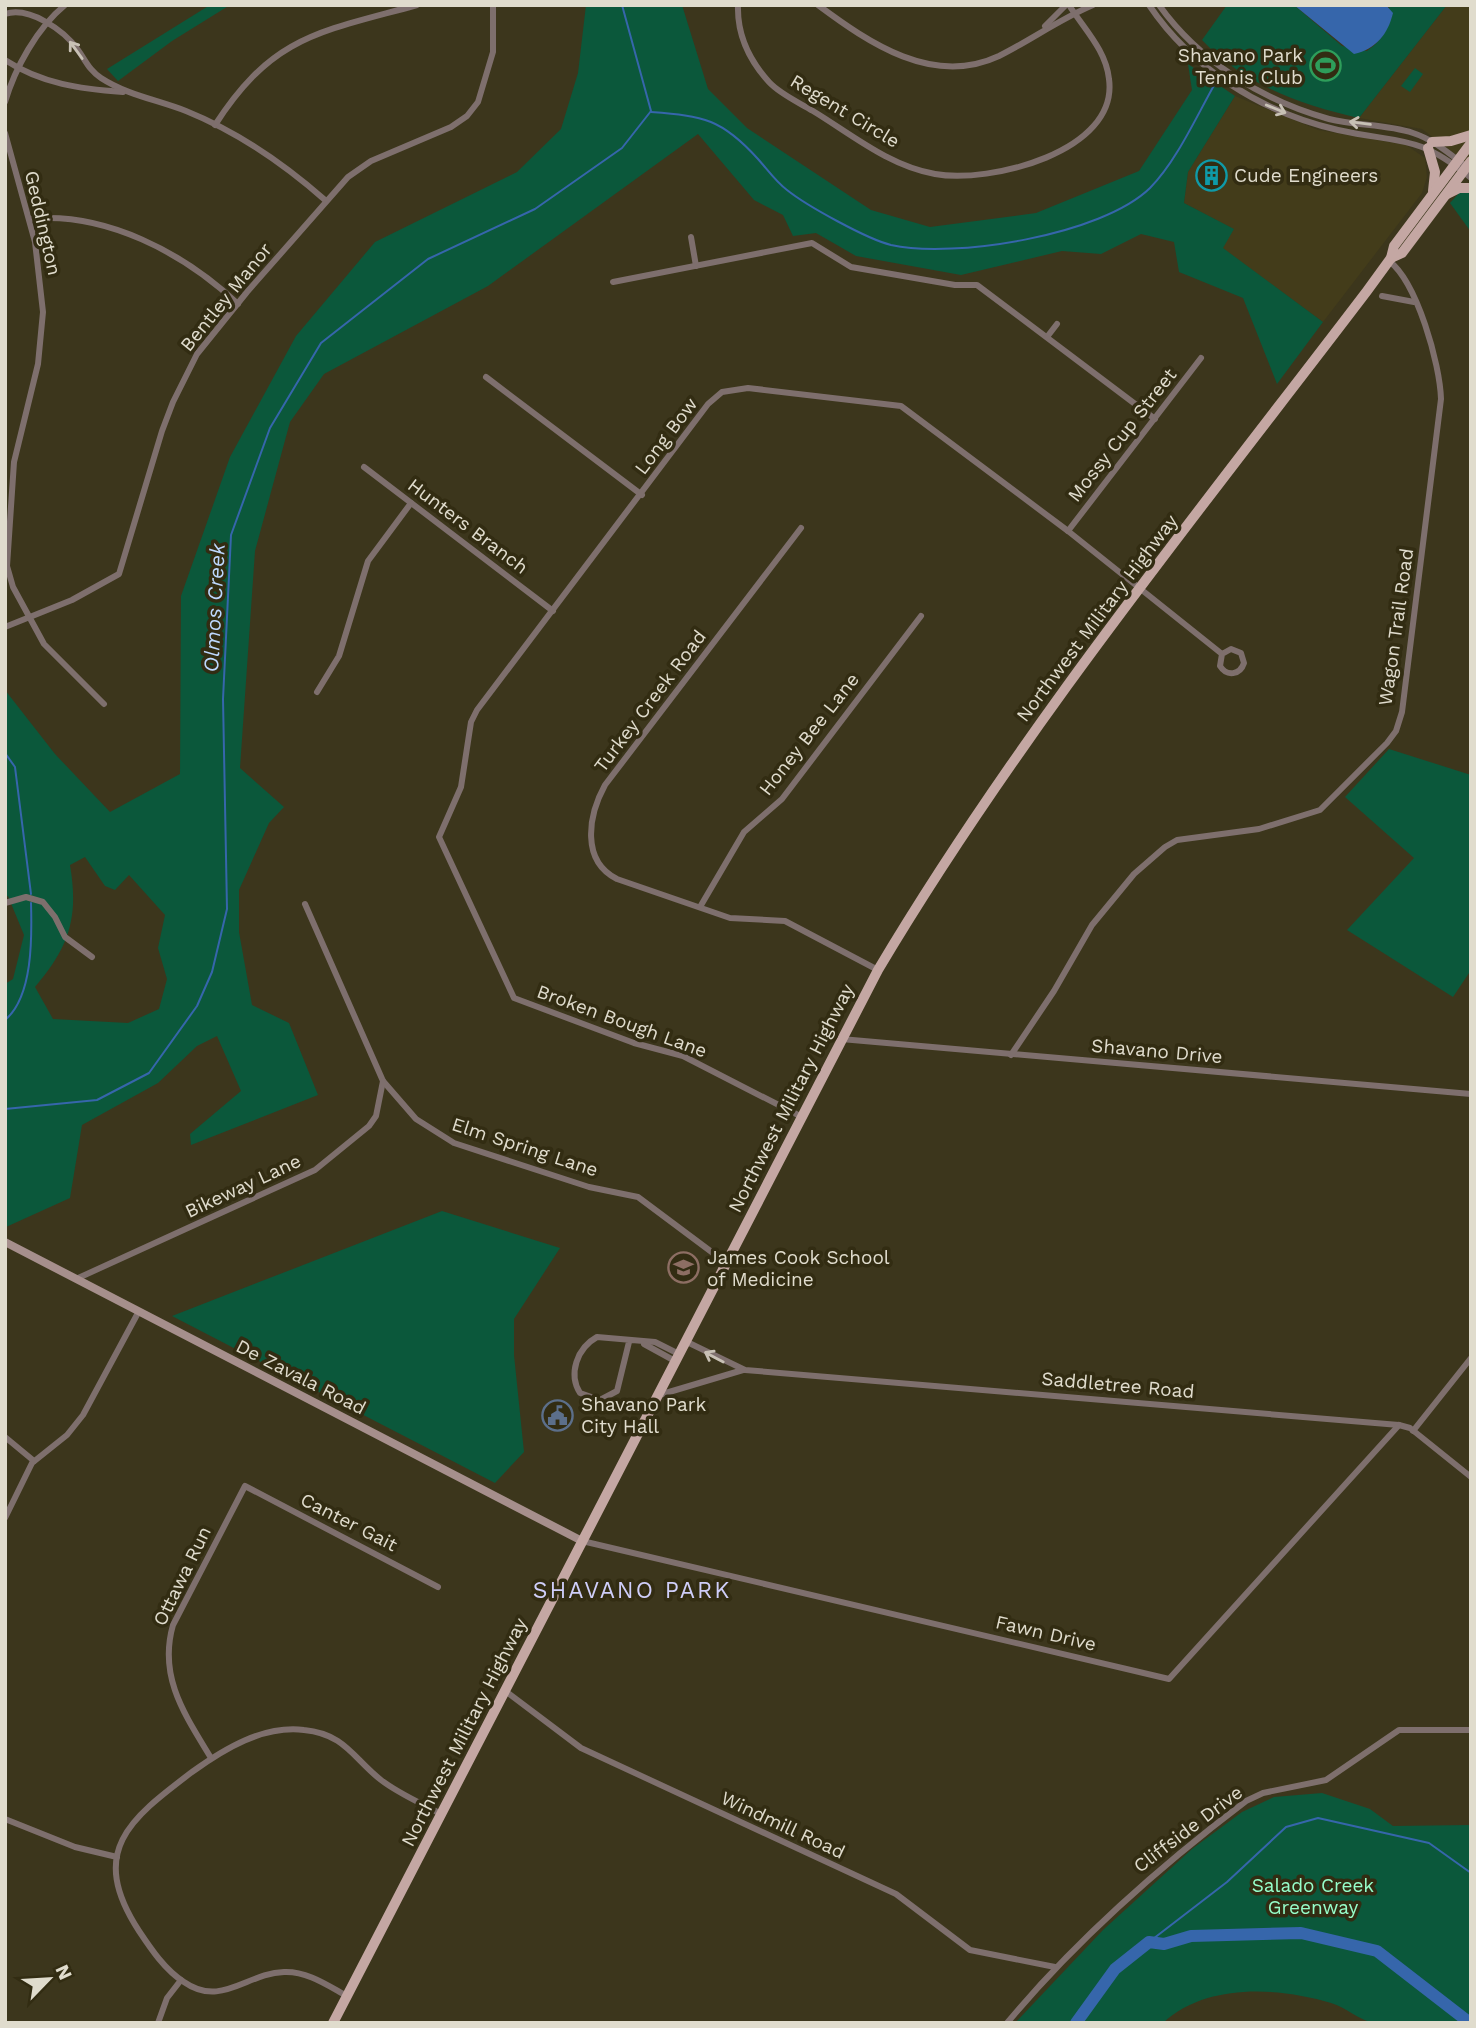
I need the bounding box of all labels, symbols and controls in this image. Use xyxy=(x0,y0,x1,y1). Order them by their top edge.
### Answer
one-way arrow xyxy=(69,41,83,60)
place label: Shavano Park Tennis Club xyxy=(1178,44,1303,89)
sports icon: Shavano Park Tennis Club xyxy=(1309,49,1343,83)
street label: Regent Circle xyxy=(786,69,904,153)
one-way arrow xyxy=(1264,103,1286,116)
one-way arrow xyxy=(1349,117,1372,130)
building icon: Cude Engineers xyxy=(1194,158,1228,192)
place label: Cude Engineers xyxy=(1234,164,1378,187)
street label: Geddington xyxy=(20,168,66,278)
street label: Bentley Manor xyxy=(175,238,277,356)
street label: Mossy Cup Street xyxy=(1063,364,1181,506)
street label: Long Bow xyxy=(630,393,702,479)
street label: Hunters Branch xyxy=(403,473,533,579)
street label: Northwest Military Highway xyxy=(1011,510,1183,726)
water label: Olmos Creek xyxy=(198,542,230,673)
street label: Wagon Trail Road xyxy=(1374,547,1418,707)
street label: Turkey Creek Road xyxy=(589,625,711,777)
street label: Honey Bee Lane xyxy=(754,668,864,800)
street label: Broken Bough Lane xyxy=(534,979,710,1063)
street label: Northwest Military Highway xyxy=(723,980,859,1216)
street label: Shavano Drive xyxy=(1090,1034,1224,1068)
street label: Elm Spring Lane xyxy=(449,1112,601,1182)
street label: Bikeway Lane xyxy=(181,1149,305,1223)
place label: James Cook School of Medicine xyxy=(707,1246,890,1291)
school or university icon: James Cook School of Medicine xyxy=(667,1251,701,1285)
street label: De Zavala Road xyxy=(232,1334,370,1420)
one-way arrow xyxy=(705,1349,725,1363)
street label: Saddletree Road xyxy=(1041,1367,1195,1403)
place label: Shavano Park City Hall xyxy=(581,1393,706,1438)
public building icon: Shavano Park City Hall xyxy=(541,1398,575,1432)
street label: Canter Gait xyxy=(297,1488,401,1556)
street label: Ottawa Run xyxy=(148,1522,216,1630)
district label: SHAVANO PARK xyxy=(533,1577,731,1604)
street label: Fawn Drive xyxy=(993,1610,1099,1656)
street label: Northwest Military Highway xyxy=(396,1614,532,1850)
street label: Cliffside Drive xyxy=(1129,1781,1247,1877)
street label: Windmill Road xyxy=(717,1786,849,1864)
park label: Salado Creek Greenway xyxy=(1252,1874,1374,1919)
north arrow xyxy=(14,1944,84,2014)
text: N xyxy=(51,1961,77,1983)

